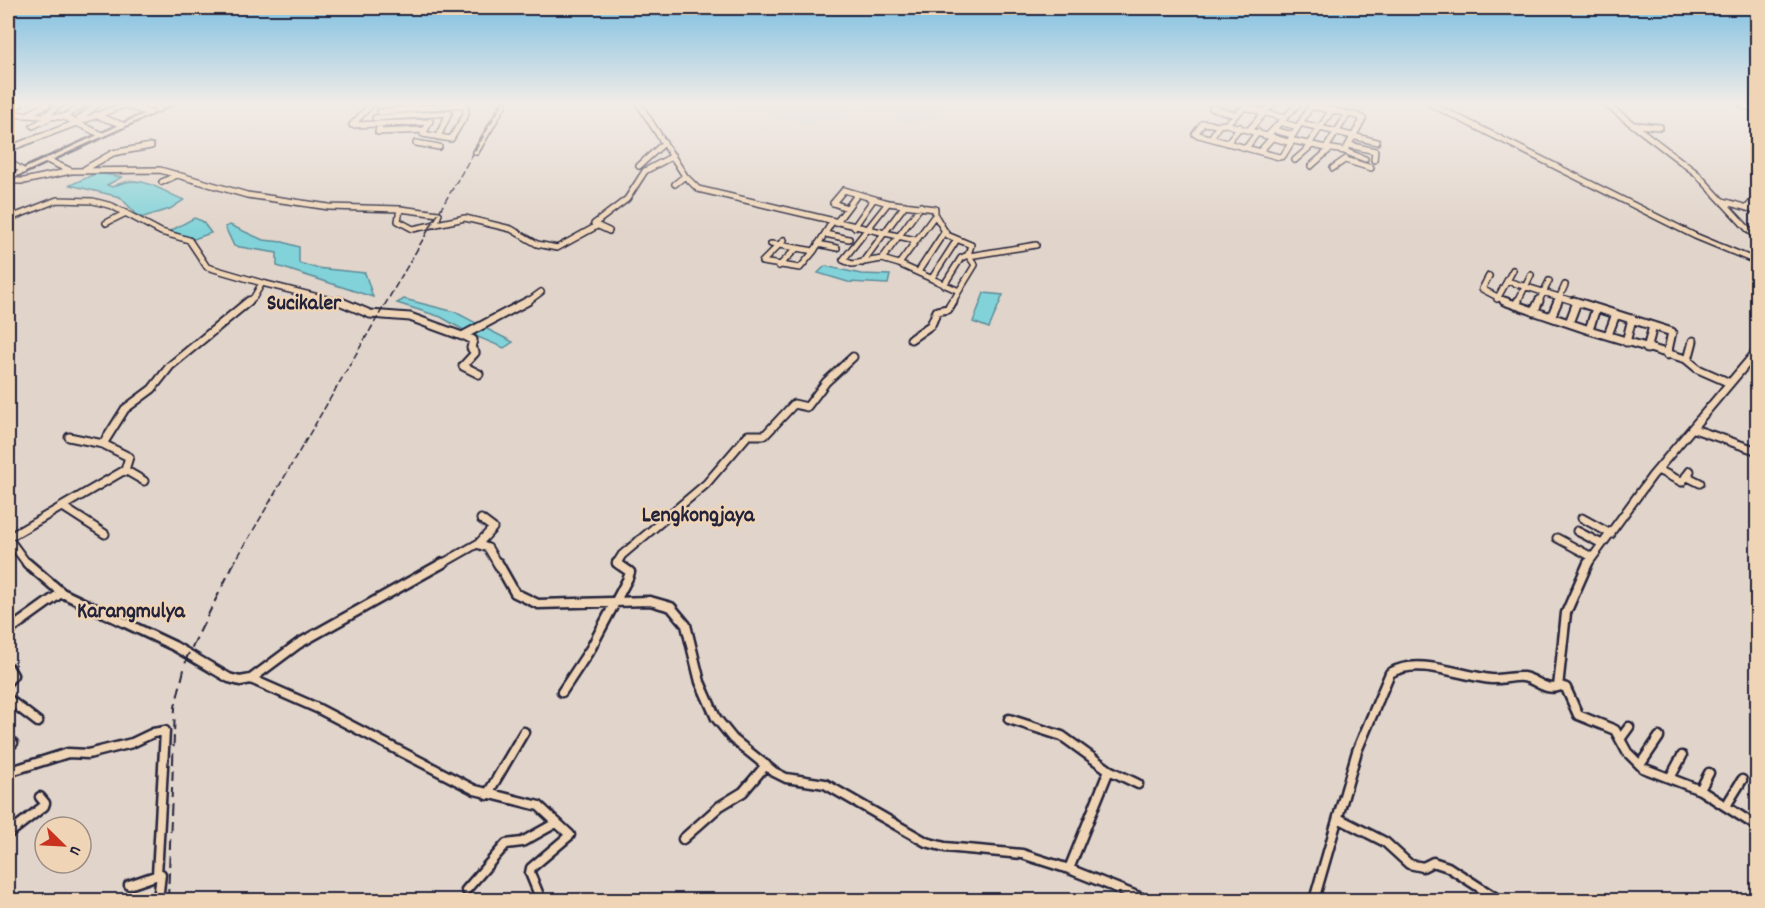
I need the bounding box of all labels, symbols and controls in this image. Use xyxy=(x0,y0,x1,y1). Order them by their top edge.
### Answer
district label: Sucikaler xyxy=(267,289,342,320)
district label: Lengkongjaya xyxy=(642,501,755,532)
district label: Karangmulya xyxy=(77,597,186,628)
north arrow xyxy=(33,815,93,875)
text: U xyxy=(62,842,86,859)

